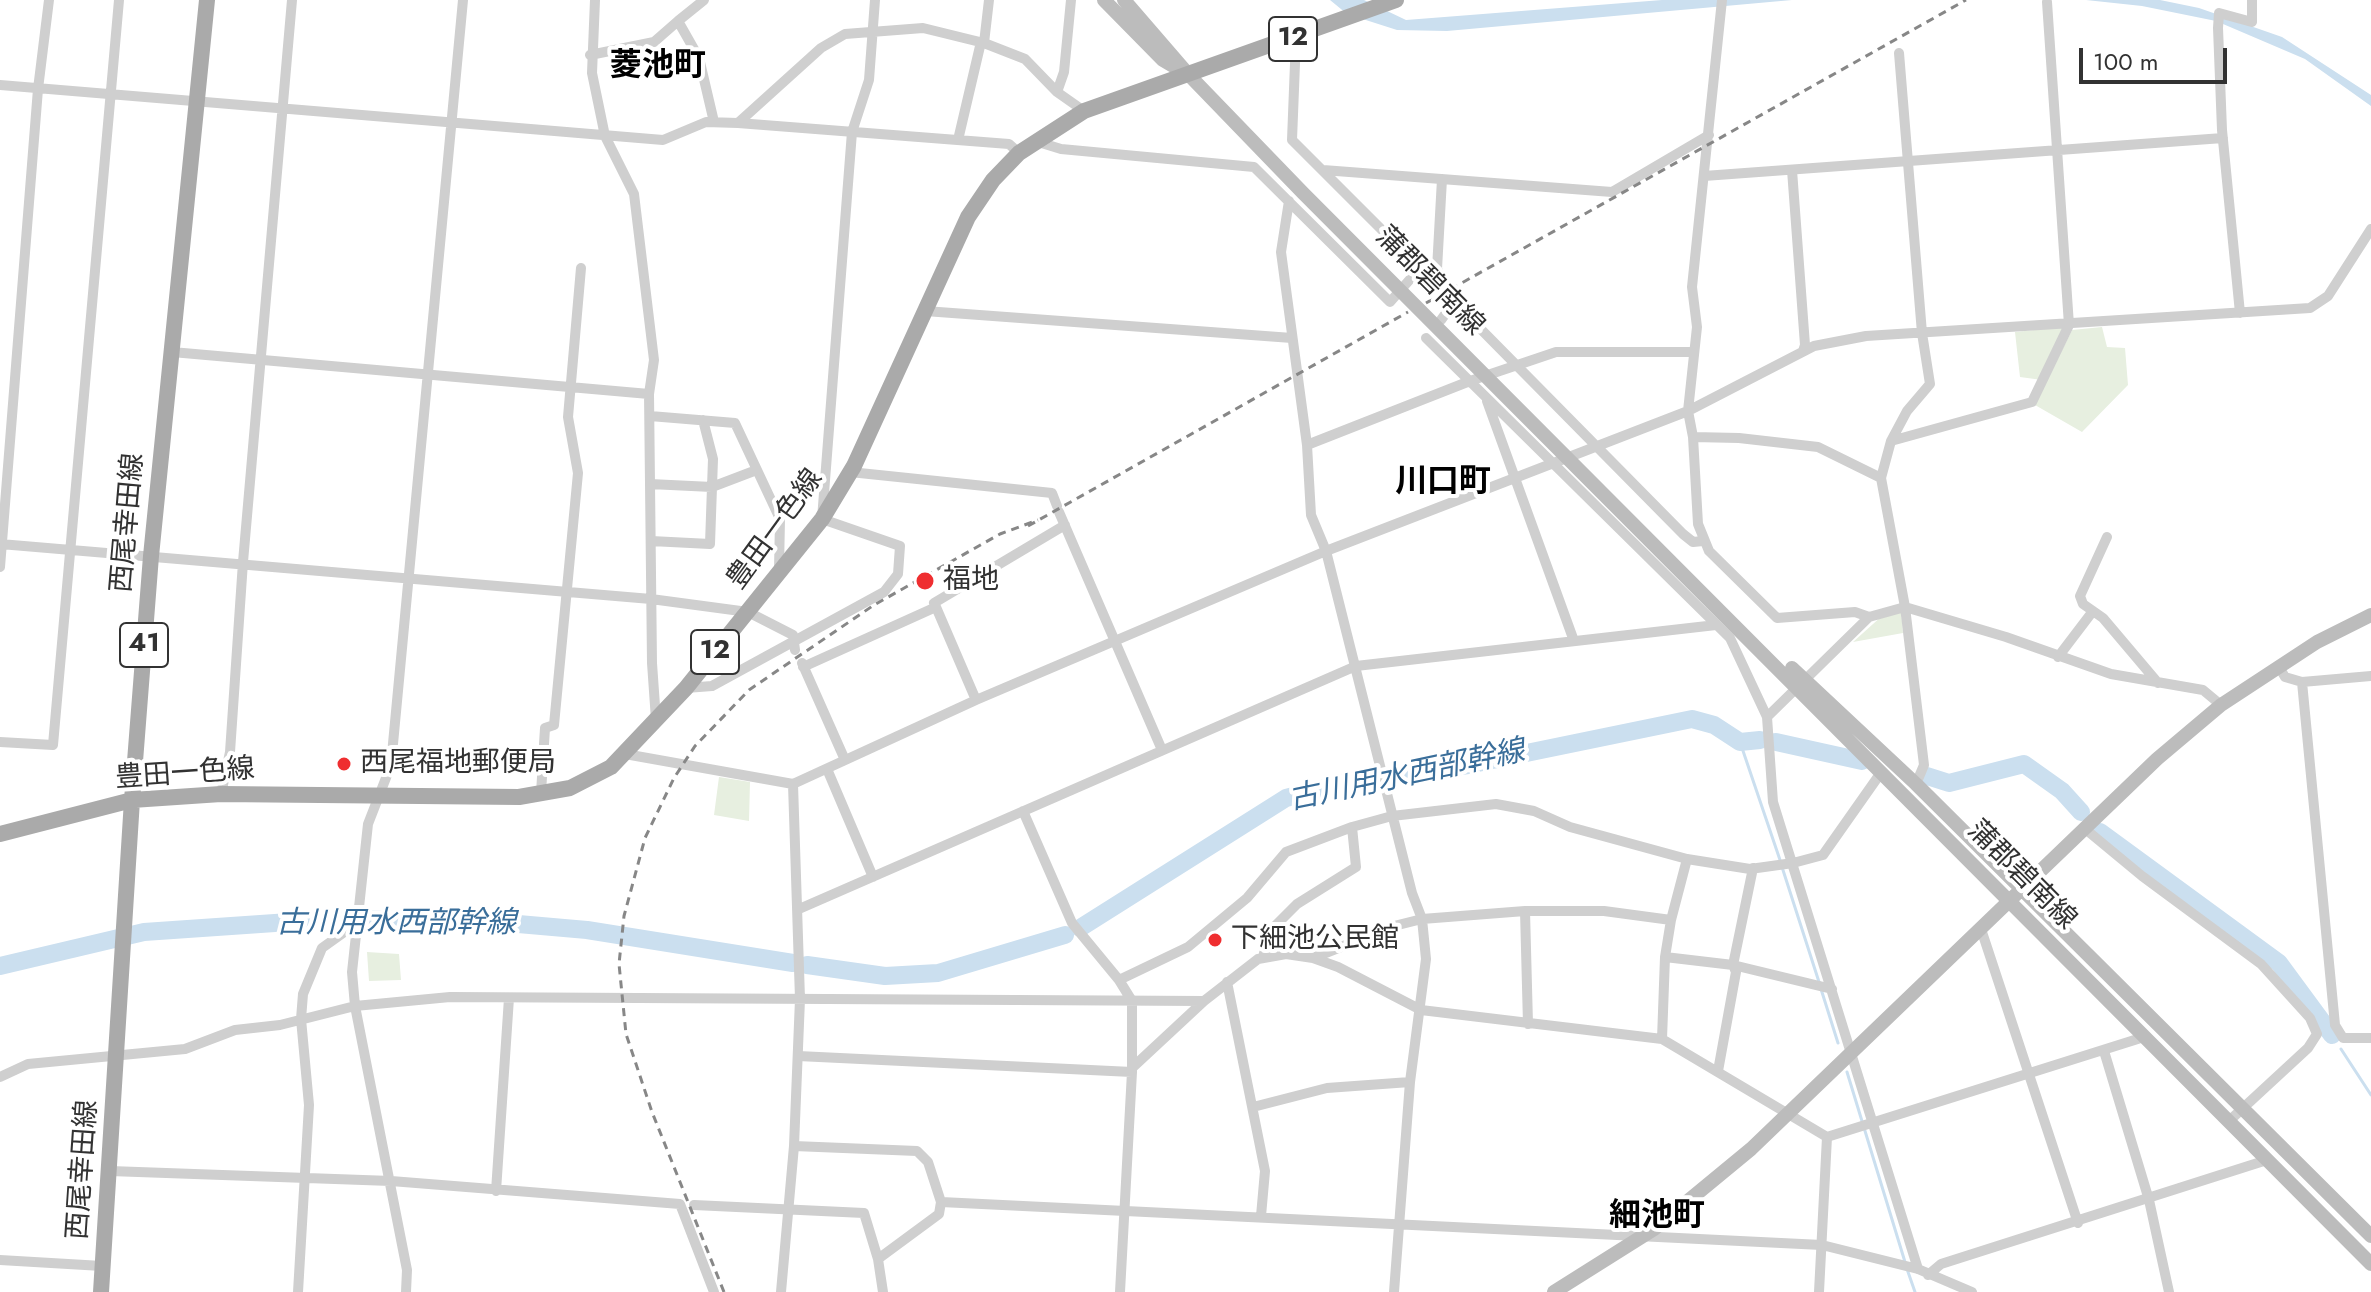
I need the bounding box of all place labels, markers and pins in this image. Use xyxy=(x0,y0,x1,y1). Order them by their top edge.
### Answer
place label: 福地 xyxy=(943,564,999,598)
marker: 福地 xyxy=(914,570,936,592)
place label: 西尾福地郵便局 xyxy=(360,747,556,781)
marker: 西尾福地郵便局 xyxy=(335,755,353,773)
place label: 下細池公民館 xyxy=(1231,923,1399,957)
marker: 下細池公民館 xyxy=(1206,931,1224,949)

